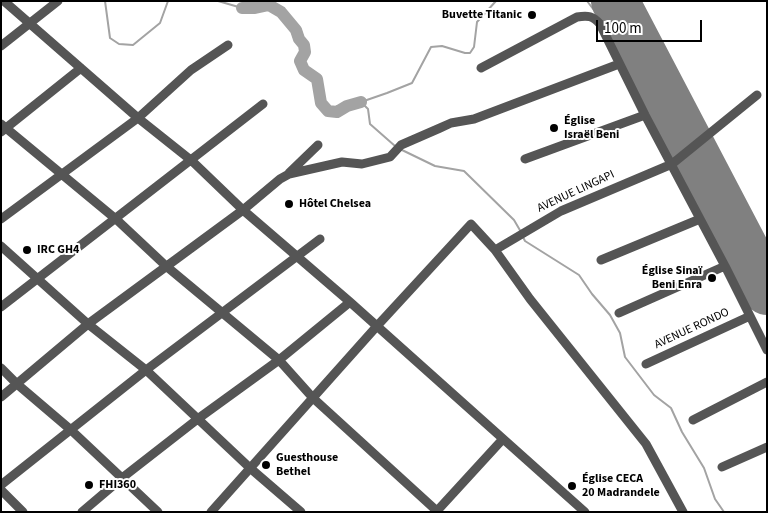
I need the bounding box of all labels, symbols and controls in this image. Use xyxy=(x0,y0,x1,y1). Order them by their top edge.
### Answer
place label: Buvette Titanic xyxy=(442,8,522,22)
marker: Buvette Titanic xyxy=(526,9,538,21)
scale bar xyxy=(598,10,704,42)
text: 100 m xyxy=(604,18,642,39)
place label: Église Israël Beni xyxy=(564,114,619,142)
marker: Église Israël Beni xyxy=(548,122,560,134)
street label: AVENUE LINGAPI xyxy=(535,168,617,216)
place label: Hôtel Chelsea xyxy=(299,197,371,211)
marker: Hôtel Chelsea xyxy=(283,198,295,210)
place label: IRC GH4 xyxy=(37,243,79,257)
marker: IRC GH4 xyxy=(21,244,33,256)
place label: Église Sinaï Beni Enra xyxy=(642,264,702,292)
marker: Église Sinaï Beni Enra xyxy=(706,272,718,284)
street label: AVENUE RONDO xyxy=(652,305,732,353)
place label: Guesthouse Bethel xyxy=(276,451,338,479)
marker: Guesthouse Bethel xyxy=(260,459,272,471)
place label: Église CECA 20 Madrandele xyxy=(582,472,660,500)
place label: FHI360 xyxy=(99,478,136,492)
marker: FHI360 xyxy=(83,479,95,491)
marker: Église CECA 20 Madrandele xyxy=(566,480,578,492)

